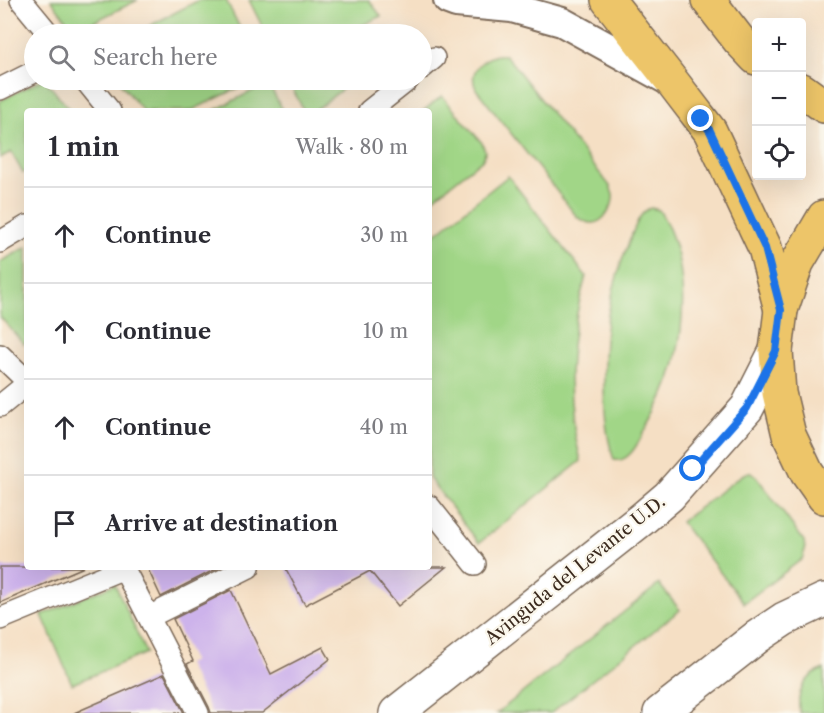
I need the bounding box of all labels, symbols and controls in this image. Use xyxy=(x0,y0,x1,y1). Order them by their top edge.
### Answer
map controls xyxy=(752,18,806,180)
button: + xyxy=(752,18,806,72)
search box xyxy=(24,24,432,90)
icon: search xyxy=(45,41,78,74)
text: Search here xyxy=(93,44,218,71)
button: − xyxy=(752,72,806,126)
route end xyxy=(687,105,713,131)
button: locate xyxy=(752,126,806,180)
text: 1 min xyxy=(48,131,119,163)
text: Walk · 80 m xyxy=(295,135,408,159)
icon: ahead xyxy=(48,219,81,252)
text: Continue xyxy=(105,222,211,249)
text: 30 m xyxy=(360,223,408,247)
icon: ahead xyxy=(48,315,81,348)
text: Continue xyxy=(105,318,211,345)
text: 10 m xyxy=(363,319,408,343)
icon: ahead xyxy=(48,411,81,444)
text: Continue xyxy=(105,414,211,441)
text: 40 m xyxy=(360,415,408,439)
route start xyxy=(679,455,705,481)
street label: Avinguda del Levante U.D. xyxy=(480,491,669,650)
icon: arrive xyxy=(48,507,81,540)
text: Arrive at destination xyxy=(105,510,338,537)

